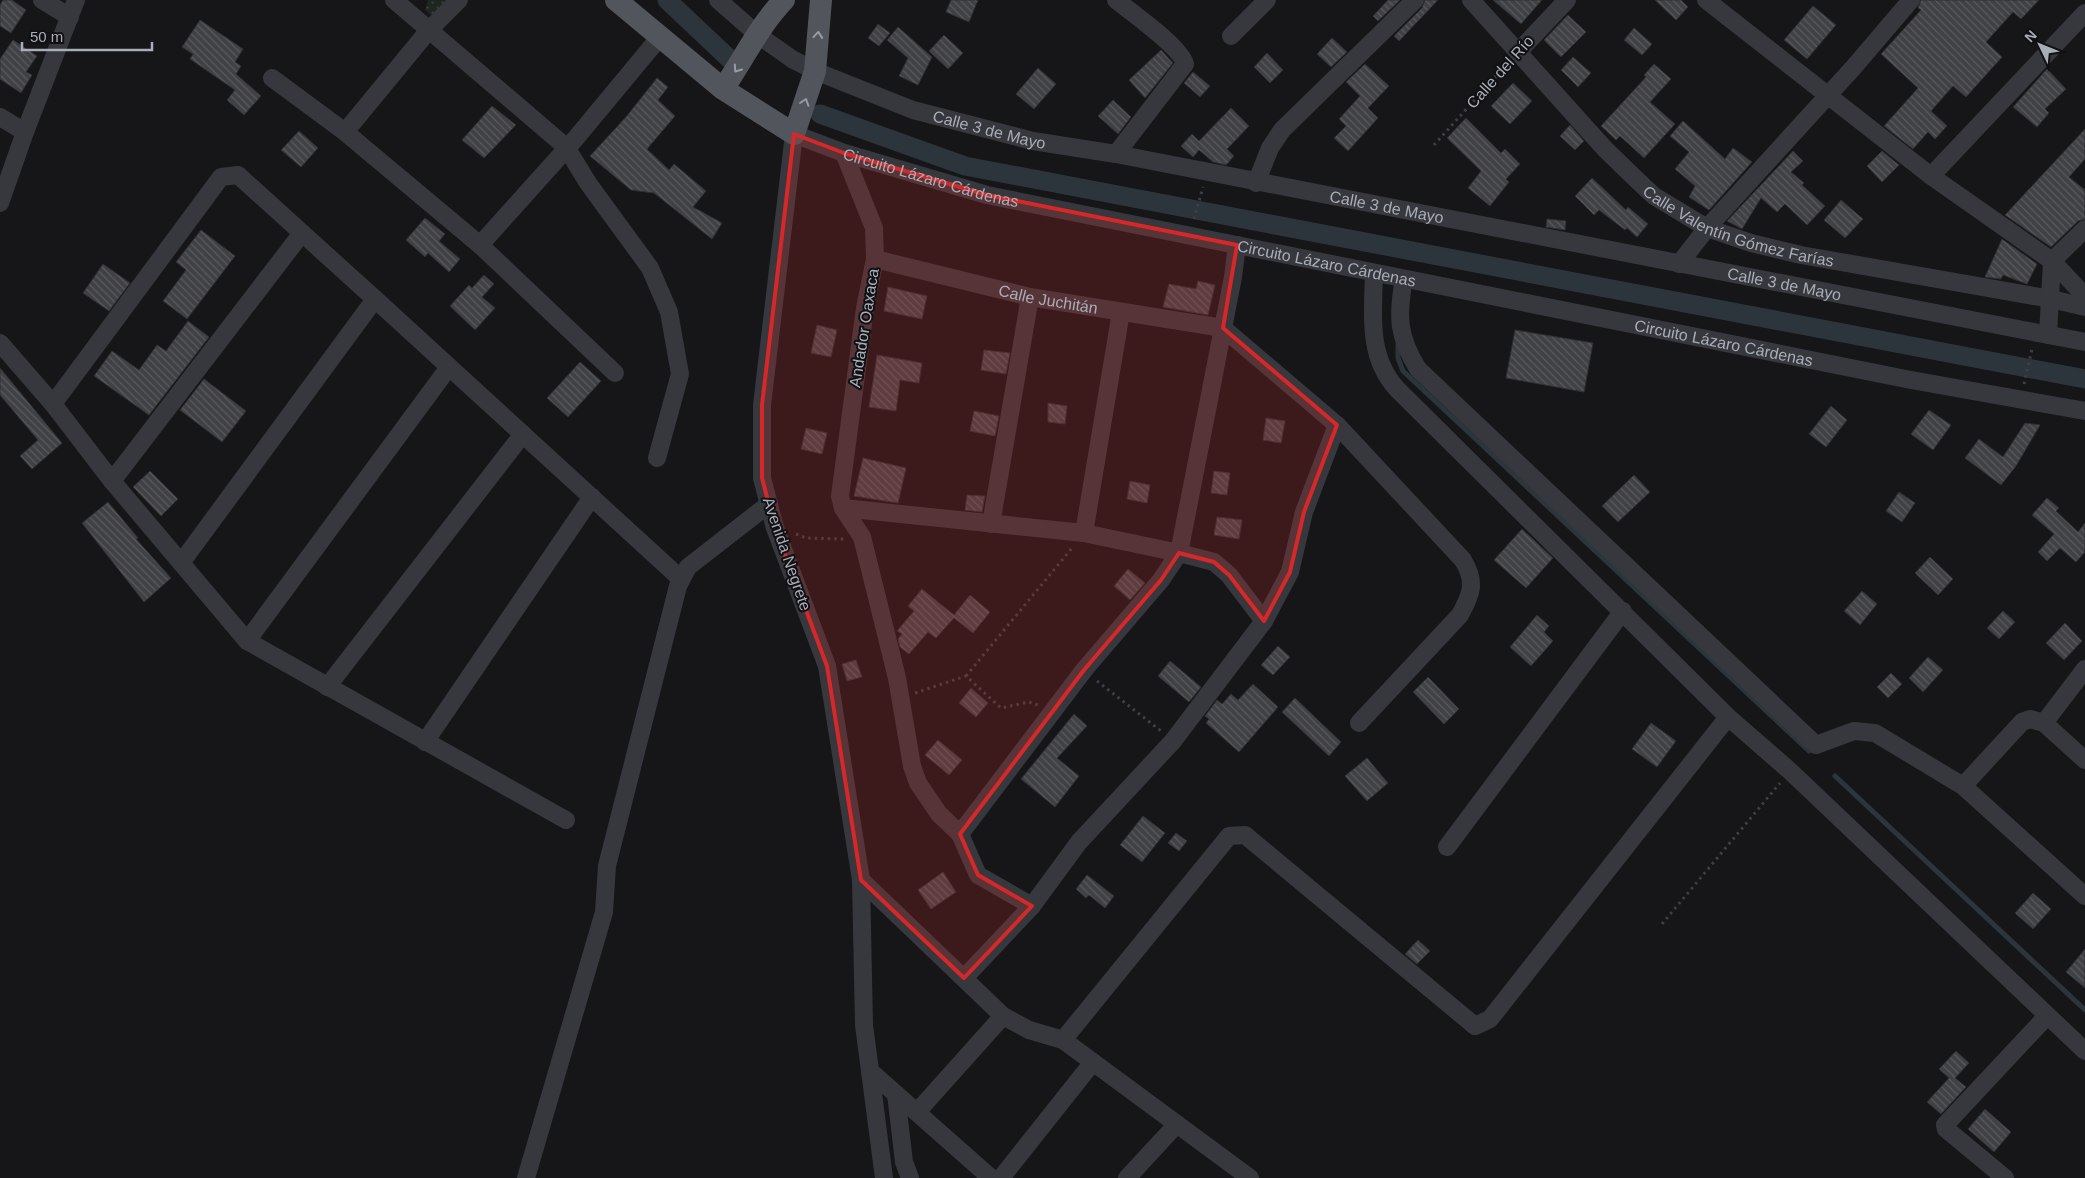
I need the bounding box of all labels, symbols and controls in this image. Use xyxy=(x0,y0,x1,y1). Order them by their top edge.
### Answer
scale bar xyxy=(22,20,152,52)
north arrow xyxy=(2015,20,2065,70)
text: N xyxy=(2021,27,2040,45)
text: 50 m xyxy=(30,28,63,45)
one-way arrow xyxy=(812,31,823,39)
street label: Calle del Río xyxy=(1463,32,1537,112)
one-way arrow xyxy=(734,63,743,73)
one-way arrow xyxy=(799,98,809,107)
street label: Calle 3 de Mayo xyxy=(931,107,1047,151)
street label: Circuito Lázaro Cárdenas xyxy=(841,145,1020,210)
street label: Calle Valentín Gómez Farías xyxy=(1640,182,1835,269)
street label: Calle 3 de Mayo xyxy=(1328,187,1445,226)
street label: Circuito Lázaro Cárdenas xyxy=(1236,237,1417,289)
street label: Calle 3 de Mayo xyxy=(1726,264,1843,303)
street label: Andador Oaxaca xyxy=(846,267,882,389)
street label: Calle Juchitán xyxy=(997,281,1099,316)
street label: Circuito Lázaro Cárdenas xyxy=(1633,316,1814,369)
street label: Avenida Negrete xyxy=(760,495,814,613)

